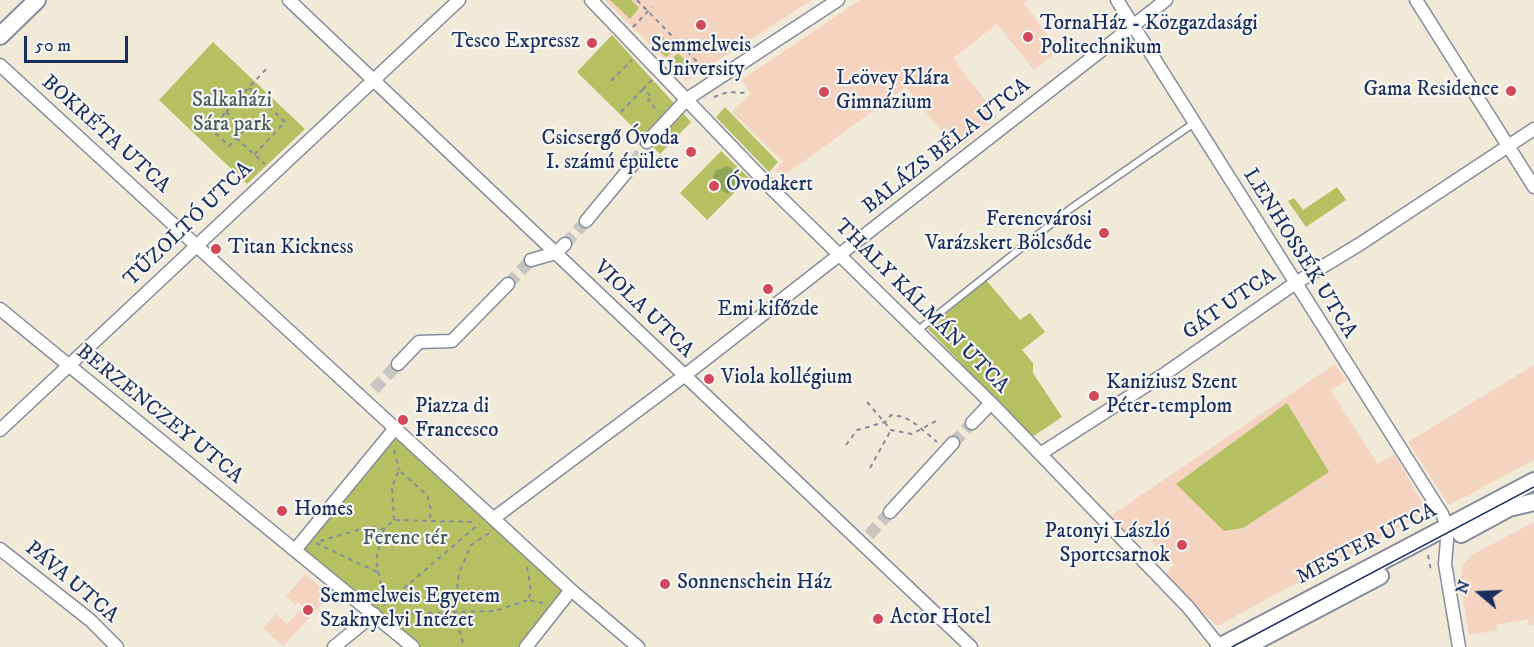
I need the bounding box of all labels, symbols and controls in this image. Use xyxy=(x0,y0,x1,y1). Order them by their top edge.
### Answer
place label: TornaHáz - Közgazdasági Politechnikum xyxy=(1040,12,1258,62)
marker: Semmelweis University xyxy=(694,18,708,32)
scale bar xyxy=(27,24,130,62)
place label: Tesco Expressz xyxy=(451,30,580,56)
marker: TornaHáz - Közgazdasági Politechnikum xyxy=(1021,30,1035,44)
place label: Semmelweis University xyxy=(651,34,751,84)
text: 50 m xyxy=(35,35,71,57)
marker: Tesco Expressz xyxy=(585,36,599,50)
place label: Leövey Klára Gimnázium xyxy=(836,67,949,117)
street label: BOKRÉTA UTCA xyxy=(36,71,174,199)
street label: BALÁZS BÉLA UTCA xyxy=(858,74,1036,220)
place label: Gama Residence xyxy=(1363,78,1499,104)
marker: Gama Residence xyxy=(1504,84,1518,98)
marker: Leövey Klára Gimnázium xyxy=(817,85,831,99)
park label: Salkaházi Sára park xyxy=(192,89,272,139)
place label: Csicsergő Óvoda I. számú épülete xyxy=(541,127,679,177)
marker: Csicsergő Óvoda I. számú épülete xyxy=(684,145,698,159)
street label: TŰZOLTÓ UTCA xyxy=(120,157,258,293)
street label: LENHOSSÉK UTCA xyxy=(1237,165,1361,343)
place label: Óvodakert xyxy=(726,173,813,199)
marker: Óvodakert xyxy=(707,179,721,193)
place label: Ferencvárosi Varázskert Bölcsőde xyxy=(925,208,1092,258)
street label: THALY KÁLMÁN UTCA xyxy=(829,215,1013,399)
marker: Ferencvárosi Varázskert Bölcsőde xyxy=(1097,226,1111,240)
place label: Titan Kickness xyxy=(228,236,353,262)
marker: Titan Kickness xyxy=(209,242,223,256)
street label: VIOLA UTCA xyxy=(588,256,698,364)
street label: GÁT UTCA xyxy=(1179,264,1281,346)
marker: Emi kifőzde xyxy=(761,282,775,296)
place label: Emi kifőzde xyxy=(717,298,819,324)
street label: BERZENCZEY UTCA xyxy=(71,340,247,490)
place label: Viola kollégium xyxy=(721,366,852,392)
place label: Kaniziusz Szent Péter-templom xyxy=(1106,371,1238,421)
marker: Viola kollégium xyxy=(702,372,716,386)
marker: Kaniziusz Szent Péter-templom xyxy=(1087,389,1101,403)
place label: Piazza di Francesco xyxy=(415,395,498,445)
marker: Piazza di Francesco xyxy=(396,413,410,427)
place label: Homes xyxy=(294,498,353,524)
street label: MESTER UTCA xyxy=(1293,499,1441,591)
marker: Homes xyxy=(275,504,289,518)
place label: Patonyi László Sportcsarnok xyxy=(1045,520,1170,570)
park label: Ferenc tér xyxy=(362,527,448,553)
street label: PÁVA UTCA xyxy=(19,537,123,629)
marker: Patonyi László Sportcsarnok xyxy=(1175,538,1189,552)
north arrow xyxy=(1450,563,1510,623)
place label: Sonnenschein Ház xyxy=(677,571,832,597)
marker: Sonnenschein Ház xyxy=(658,577,672,591)
text: N xyxy=(1451,578,1475,597)
place label: Semmelweis Egyetem Szaknyelvi Intézet xyxy=(320,585,500,635)
marker: Semmelweis Egyetem Szaknyelvi Intézet xyxy=(301,603,315,617)
place label: Actor Hotel xyxy=(890,606,991,632)
marker: Actor Hotel xyxy=(871,612,885,626)

